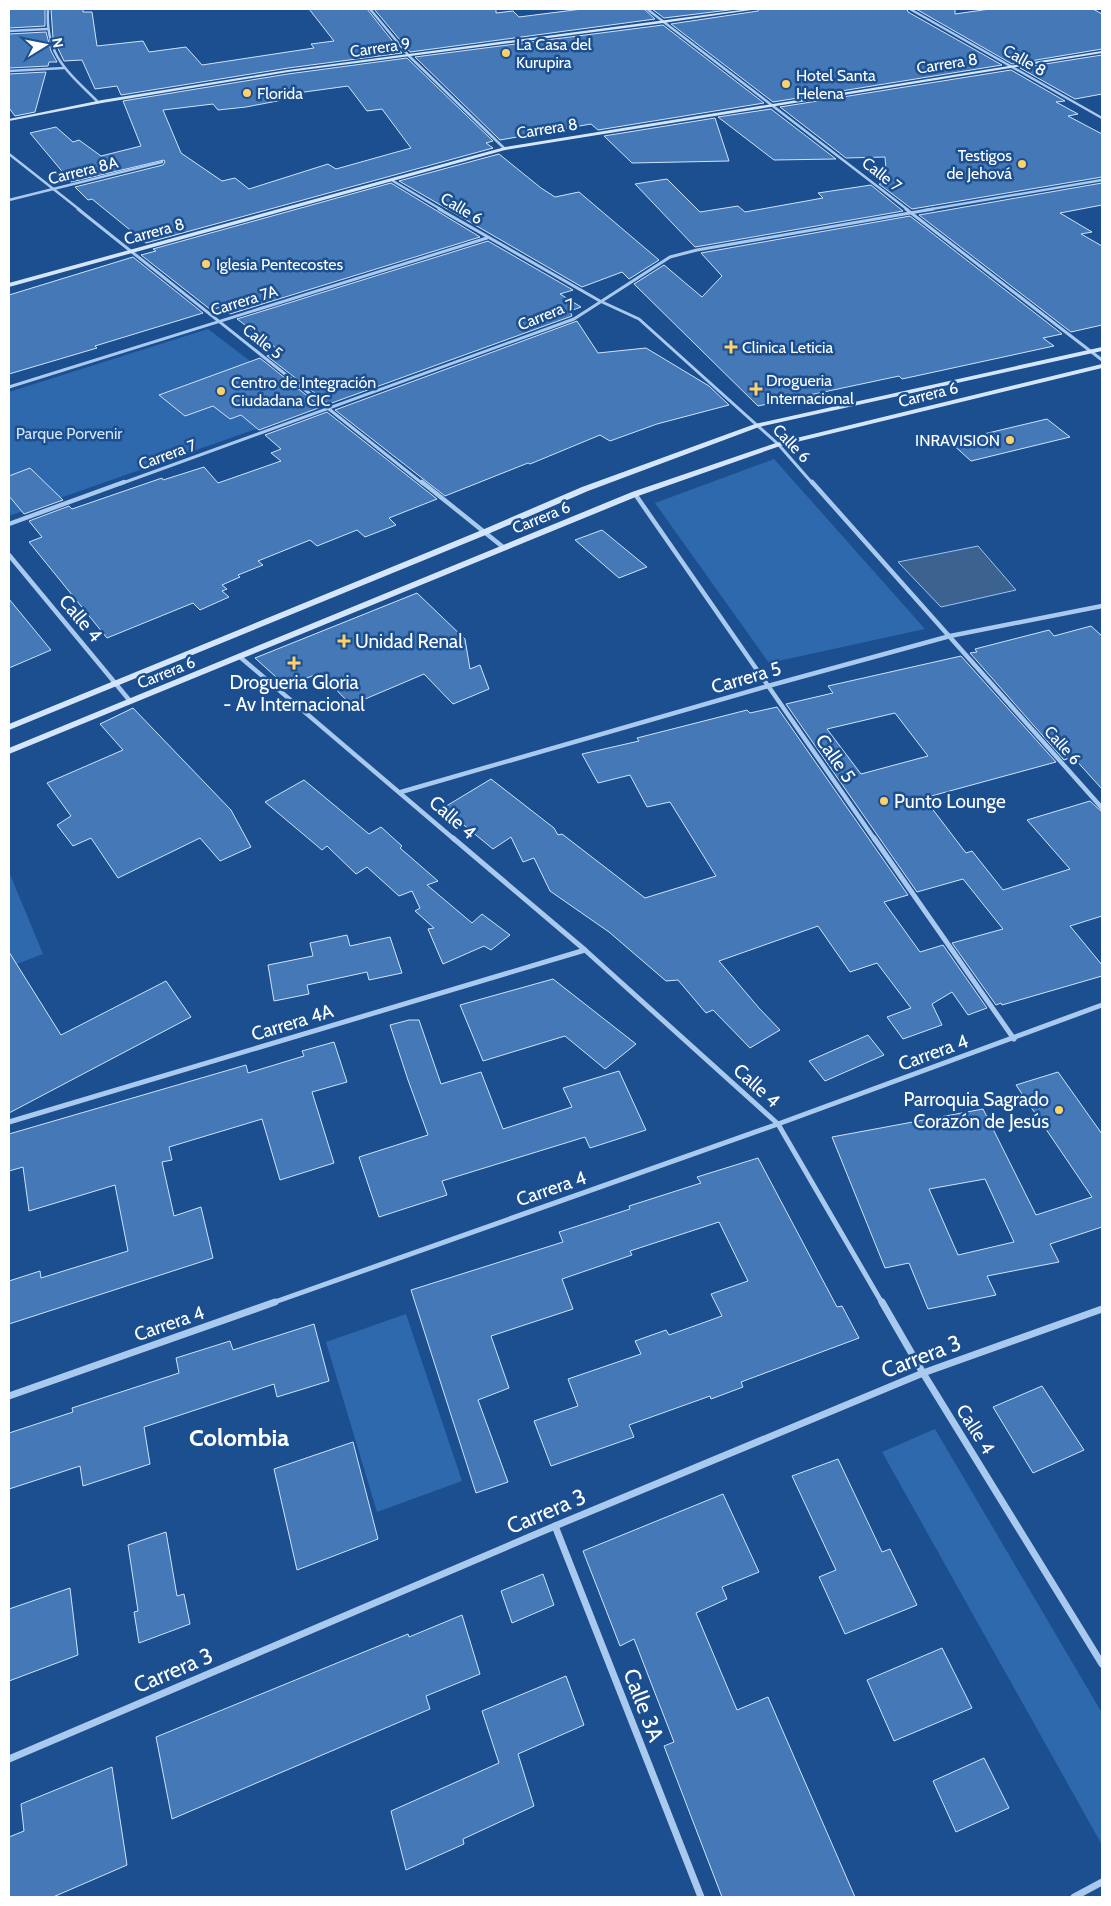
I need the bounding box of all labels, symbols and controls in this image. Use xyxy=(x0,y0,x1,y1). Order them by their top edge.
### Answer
north arrow xyxy=(20,20,70,70)
street label: Carrera 9 xyxy=(349,34,412,61)
place label: La Casa del Kurupira xyxy=(516,35,592,72)
text: N xyxy=(48,36,68,49)
street label: Calle 8 xyxy=(1000,41,1050,80)
marker: La Casa del Kurupira xyxy=(500,47,512,59)
street label: Carrera 8 xyxy=(915,49,979,78)
place label: Hotel Santa Helena xyxy=(796,66,876,103)
marker: Hotel Santa Helena xyxy=(780,78,792,90)
place label: Florida xyxy=(257,84,303,103)
marker: Florida xyxy=(241,87,253,99)
street label: Carrera 8 xyxy=(515,114,579,143)
place label: Testigos de Jehová xyxy=(946,146,1012,183)
street label: Carrera 8A xyxy=(46,153,120,188)
street label: Calle 7 xyxy=(858,153,905,196)
marker: Testigos de Jehová xyxy=(1016,158,1028,170)
street label: Calle 6 xyxy=(437,188,486,228)
street label: Carrera 8 xyxy=(122,214,186,249)
place label: Iglesia Pentecostes xyxy=(216,255,344,274)
marker: Iglesia Pentecostes xyxy=(200,258,212,270)
street label: Carrera 7A xyxy=(208,281,280,320)
street label: Carrera 7 xyxy=(515,294,578,334)
street label: Calle 5 xyxy=(239,320,286,363)
place label: Clinica Leticia xyxy=(742,338,833,357)
marker: Clinica Leticia xyxy=(724,340,738,354)
place label: Drogueria Internacional xyxy=(766,371,854,408)
place label: Centro de Integración Ciudadana CIC xyxy=(231,373,376,410)
street label: Carrera 6 xyxy=(896,378,960,411)
marker: Drogueria Internacional xyxy=(750,383,762,395)
marker: Centro de Integración Ciudadana CIC xyxy=(215,385,227,397)
street label: Calle 6 xyxy=(769,420,814,466)
park label: Parque Porvenir xyxy=(16,424,123,443)
place label: INRAVISION xyxy=(915,431,1000,450)
marker: INRAVISION xyxy=(1004,434,1016,446)
street label: Carrera 7 xyxy=(136,435,199,474)
street label: Carrera 6 xyxy=(509,497,573,538)
street label: Calle 4 xyxy=(54,590,107,647)
place label: Unidad Renal xyxy=(355,630,463,653)
marker: Unidad Renal xyxy=(337,634,351,648)
street label: Carrera 6 xyxy=(134,652,198,693)
marker: Drogueria Gloria - Av Internacional xyxy=(288,657,300,669)
street label: Carrera 5 xyxy=(708,657,784,698)
place label: Drogueria Gloria - Av Internacional xyxy=(223,671,365,716)
street label: Calle 6 xyxy=(1040,722,1085,769)
street label: Calle 5 xyxy=(811,730,860,787)
place label: Punto Lounge xyxy=(894,790,1006,813)
street label: Calle 4 xyxy=(424,791,481,844)
marker: Punto Lounge xyxy=(878,795,890,807)
street label: Carrera 4A xyxy=(248,999,336,1046)
street label: Carrera 4 xyxy=(895,1029,971,1076)
street label: Calle 4 xyxy=(729,1059,785,1112)
place label: Parroquia Sagrado Corazón de Jesús xyxy=(903,1088,1049,1133)
marker: Parroquia Sagrado Corazón de Jesús xyxy=(1053,1104,1065,1116)
street label: Carrera 4 xyxy=(513,1166,589,1211)
street label: Carrera 4 xyxy=(131,1301,207,1346)
street label: Carrera 3 xyxy=(877,1329,965,1384)
street label: Calle 4 xyxy=(951,1400,1000,1459)
district label: Colombia xyxy=(189,1423,289,1452)
street label: Carrera 3 xyxy=(503,1483,590,1540)
street label: Carrera 3 xyxy=(130,1642,217,1699)
street label: Calle 3A xyxy=(617,1665,670,1746)

